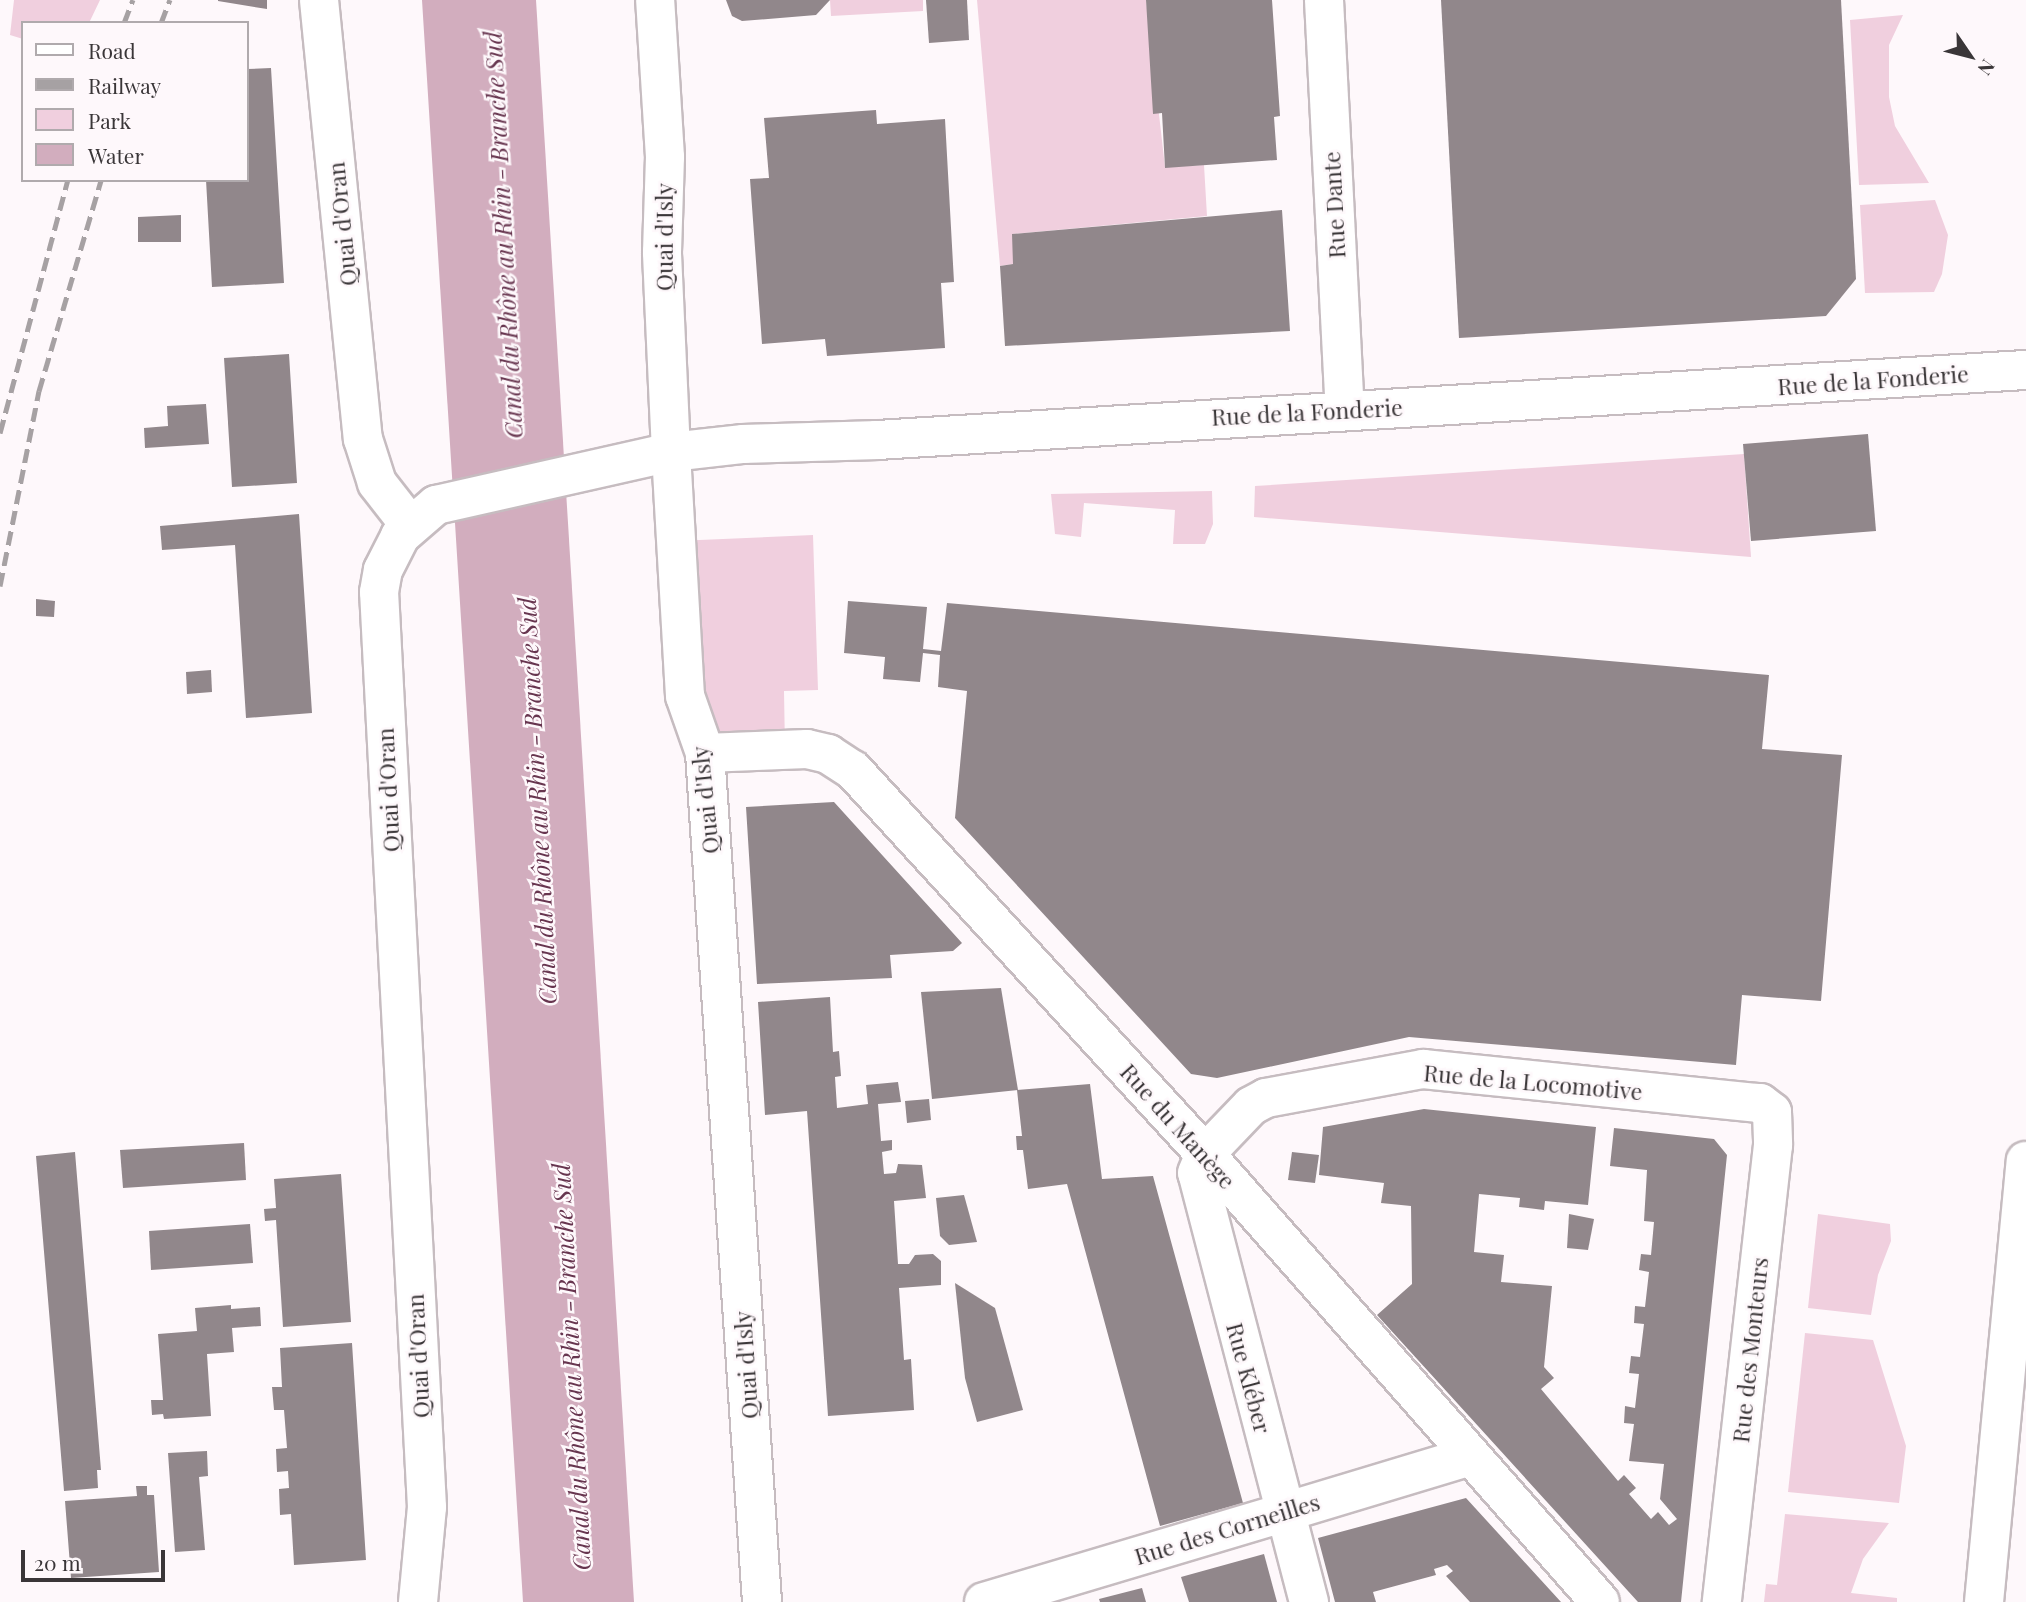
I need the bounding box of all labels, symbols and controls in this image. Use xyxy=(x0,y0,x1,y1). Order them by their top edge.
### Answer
legend xyxy=(21,21,248,182)
north arrow xyxy=(1935,21,2005,91)
water label: Canal du Rhône au Rhin - Branche Sud xyxy=(478,30,528,440)
text: Road xyxy=(88,36,136,64)
text: N xyxy=(1973,55,2002,81)
text: Railway xyxy=(88,71,161,99)
text: Park xyxy=(88,106,131,134)
text: Water xyxy=(88,141,144,169)
street label: Rue Dante xyxy=(1317,151,1351,259)
street label: Quai d'Oran xyxy=(322,161,362,287)
street label: Quai d'Isly xyxy=(650,183,678,291)
street label: Rue de la Fonderie xyxy=(1776,360,1970,400)
street label: Rue de la Fonderie xyxy=(1210,393,1404,431)
water label: Canal du Rhône au Rhin - Branche Sud xyxy=(512,596,562,1006)
street label: Quai d'Oran xyxy=(371,727,405,853)
street label: Quai d'Isly xyxy=(686,745,724,855)
street label: Rue du Manège xyxy=(1115,1058,1241,1194)
street label: Rue de la Locomotive xyxy=(1422,1059,1644,1105)
water label: Canal du Rhône au Rhin - Branche Sud xyxy=(546,1162,596,1572)
street label: Rue des Monteurs xyxy=(1727,1256,1773,1444)
street label: Quai d'Oran xyxy=(401,1293,435,1419)
street label: Quai d'Isly xyxy=(728,1310,764,1420)
street label: Rue Kléber xyxy=(1221,1320,1277,1436)
street label: Rue des Corneilles xyxy=(1131,1488,1323,1570)
scale bar xyxy=(24,1536,168,1580)
text: 20 m xyxy=(34,1548,81,1576)

